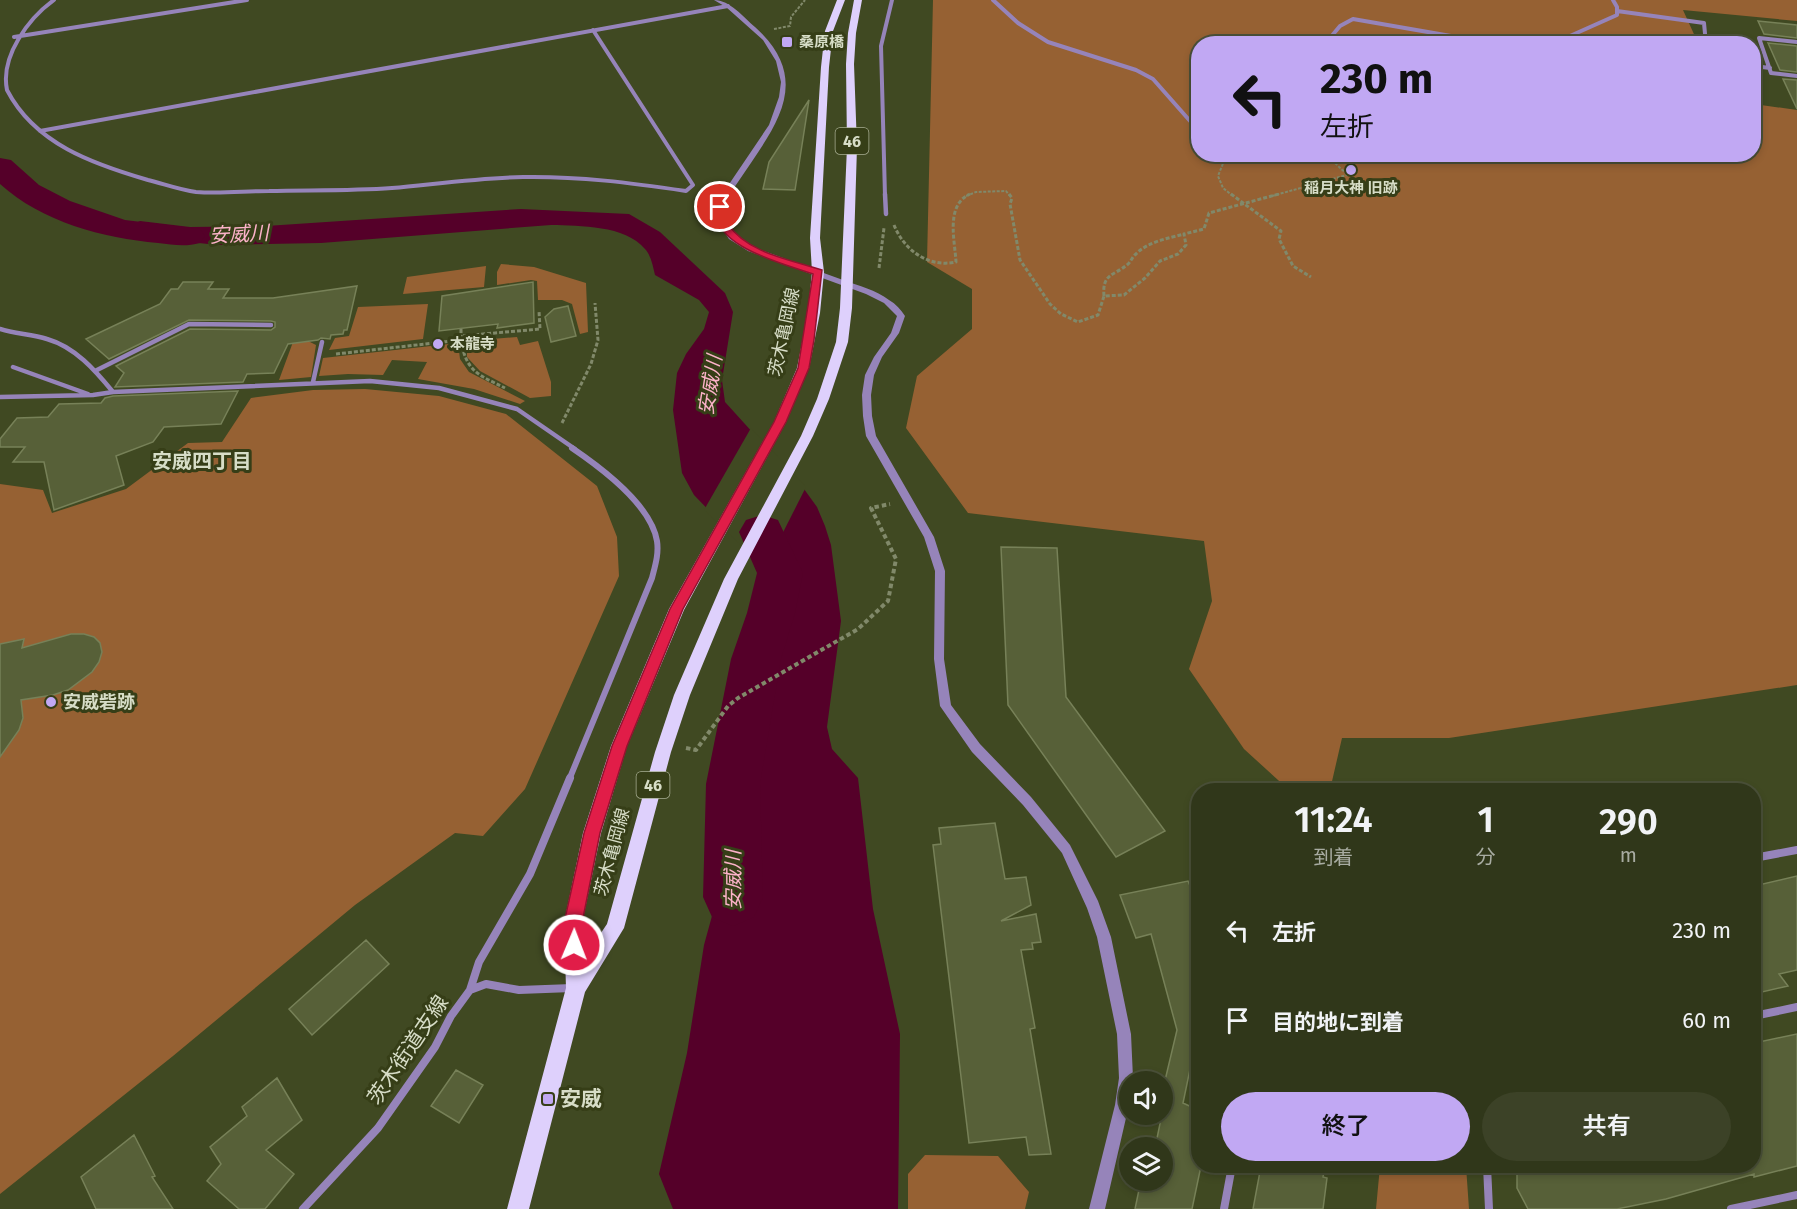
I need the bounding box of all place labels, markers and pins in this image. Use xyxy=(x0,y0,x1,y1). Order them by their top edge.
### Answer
place label: 桑原橋 xyxy=(799,33,845,51)
marker: 桑原橋 xyxy=(780,35,794,49)
marker: 稲月大神 旧跡 xyxy=(1344,163,1358,177)
place label: 稲月大神 旧跡 xyxy=(1304,179,1398,197)
pin xyxy=(694,181,745,232)
place label: 本龍寺 xyxy=(450,335,495,353)
marker: 本龍寺 xyxy=(431,337,445,351)
place label: 安威砦跡 xyxy=(63,691,135,713)
marker: 安威砦跡 xyxy=(44,695,58,709)
place label: 安威 xyxy=(560,1086,602,1112)
marker: 安威 xyxy=(541,1092,555,1106)

